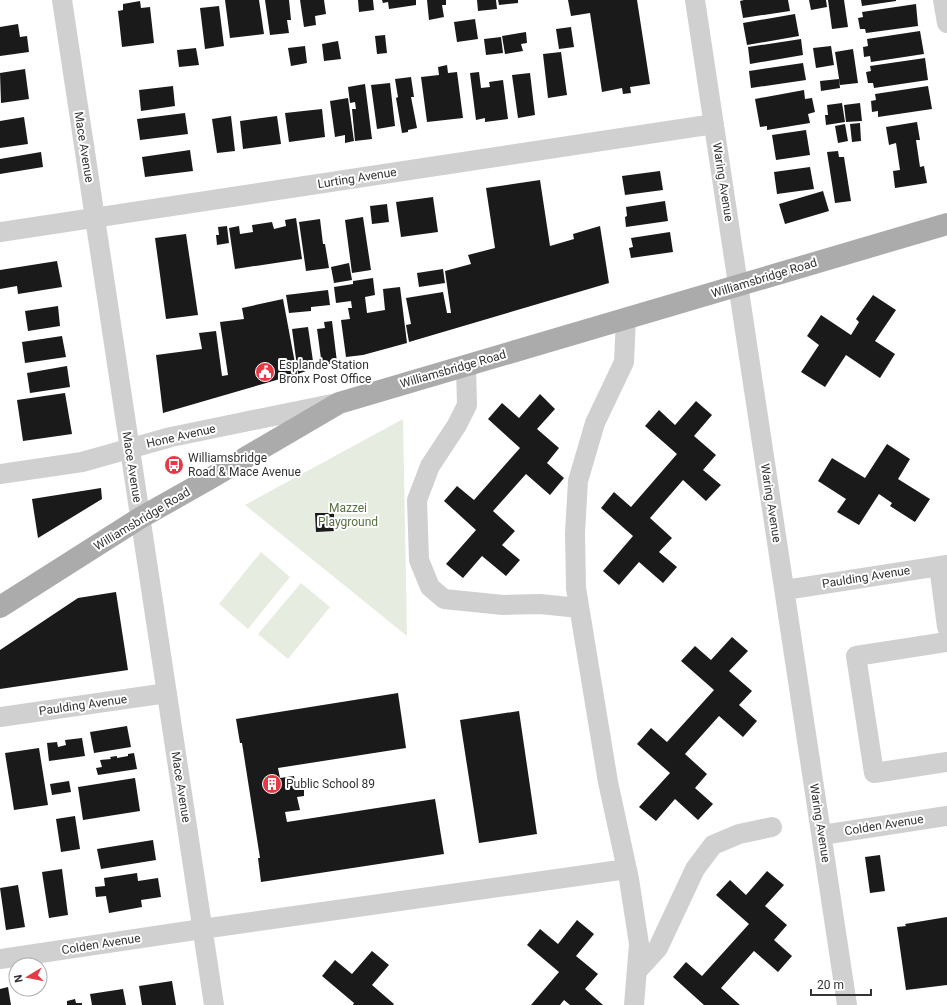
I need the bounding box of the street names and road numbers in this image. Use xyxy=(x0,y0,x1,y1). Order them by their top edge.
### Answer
street label: Mace Avenue xyxy=(71,110,97,184)
street label: Waring Avenue xyxy=(710,142,736,222)
street label: Lurting Avenue xyxy=(317,165,397,191)
street label: Williamsbridge Road xyxy=(710,255,818,301)
street label: Williamsbridge Road xyxy=(398,347,508,391)
street label: Hone Avenue xyxy=(145,421,217,451)
street label: Mace Avenue xyxy=(119,430,145,504)
street label: Waring Avenue xyxy=(758,463,784,543)
street label: Williamsbridge Road xyxy=(91,485,193,553)
street label: Paulding Avenue xyxy=(821,563,911,591)
street label: Paulding Avenue xyxy=(38,692,128,718)
street label: Mace Avenue xyxy=(168,750,194,824)
street label: Waring Avenue xyxy=(807,783,833,863)
street label: Colden Avenue xyxy=(844,812,924,838)
street label: Colden Avenue xyxy=(61,931,141,957)

